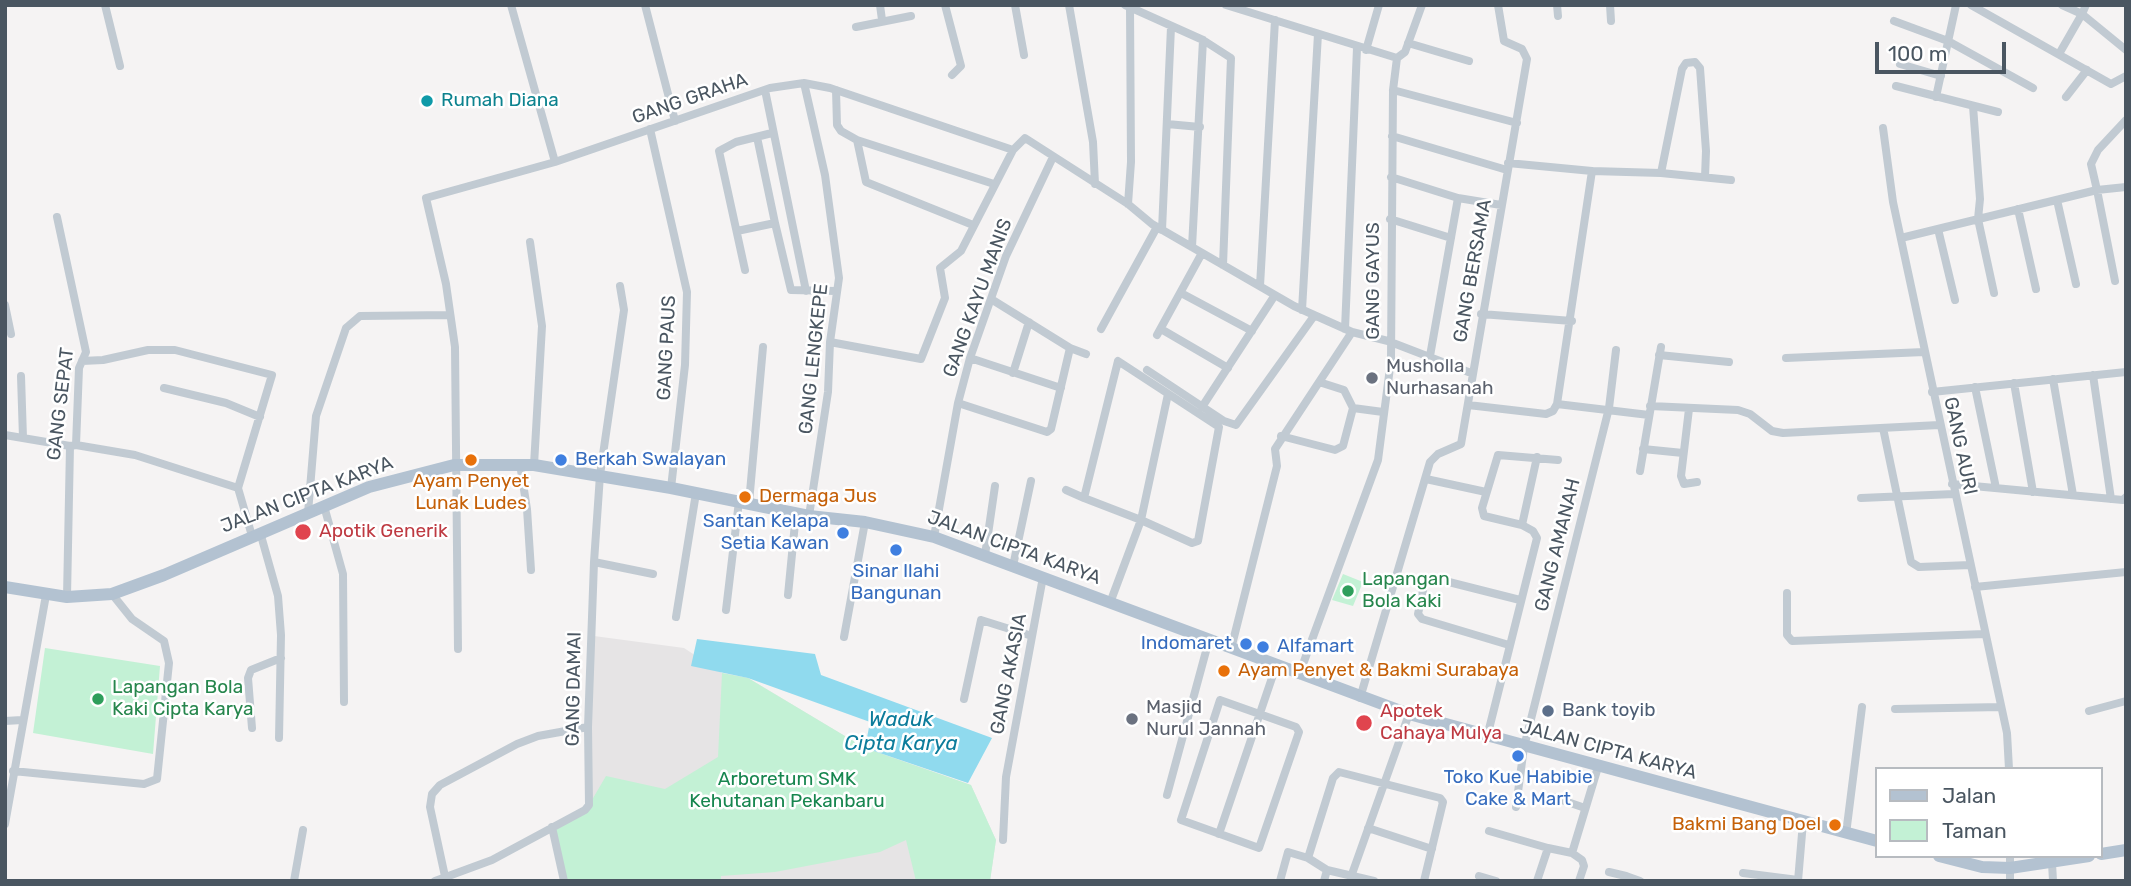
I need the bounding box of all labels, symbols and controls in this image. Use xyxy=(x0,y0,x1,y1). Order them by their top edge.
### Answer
scale bar xyxy=(1879,28,2010,72)
text: 100 m xyxy=(1888,41,1947,66)
street label: GANG GRAHA xyxy=(629,69,751,129)
place label: Rumah Diana xyxy=(441,90,559,112)
marker: Rumah Diana xyxy=(419,93,435,109)
street label: GANG BERSAMA xyxy=(1449,198,1497,344)
street label: GANG KAYU MANIS xyxy=(939,216,1017,380)
street label: GANG GAYUS xyxy=(1363,222,1385,340)
street label: GANG LENGKEPE xyxy=(795,283,833,435)
street label: GANG PAUS xyxy=(653,295,681,401)
street label: GANG SEPAT xyxy=(43,346,79,462)
place label: Musholla Nurhasanah xyxy=(1386,356,1494,400)
marker: Musholla Nurhasanah xyxy=(1364,370,1380,386)
street label: GANG AURI xyxy=(1938,395,1982,497)
place label: Berkah Swalayan xyxy=(575,449,726,471)
street label: JALAN CIPTA KARYA xyxy=(218,452,396,538)
marker: Ayam Penyet Lunak Ludes xyxy=(463,452,479,468)
marker: Berkah Swalayan xyxy=(553,452,569,468)
place label: Ayam Penyet Lunak Ludes xyxy=(413,471,529,515)
street label: GANG AMANAH xyxy=(1530,476,1586,614)
place label: Dermaga Jus xyxy=(759,486,877,508)
marker: Dermaga Jus xyxy=(737,489,753,505)
street label: JALAN CIPTA KARYA xyxy=(924,506,1104,590)
place label: Santan Kelapa Setia Kawan xyxy=(703,511,829,555)
place label: Apotik Generik xyxy=(319,521,448,543)
marker: Apotik Generik xyxy=(293,522,313,542)
marker: Santan Kelapa Setia Kawan xyxy=(835,525,851,541)
marker: Sinar Ilahi Bangunan xyxy=(888,542,904,558)
place label: Sinar Ilahi Bangunan xyxy=(851,561,941,605)
place label: Lapangan Bola Kaki xyxy=(1362,569,1450,613)
marker: Lapangan Bola Kaki xyxy=(1340,583,1356,599)
street label: GANG AKASIA xyxy=(986,612,1032,736)
street label: GANG DAMAI xyxy=(562,631,586,747)
place label: Indomaret xyxy=(1141,633,1232,655)
marker: Indomaret xyxy=(1238,636,1254,652)
place label: Alfamart xyxy=(1277,636,1354,658)
marker: Alfamart xyxy=(1255,639,1271,655)
place label: Ayam Penyet & Bakmi Surabaya xyxy=(1238,660,1519,682)
marker: Ayam Penyet & Bakmi Surabaya xyxy=(1216,663,1232,679)
place label: Lapangan Bola Kaki Cipta Karya xyxy=(112,677,253,721)
marker: Lapangan Bola Kaki Cipta Karya xyxy=(90,691,106,707)
place label: Masjid Nurul Jannah xyxy=(1146,697,1266,741)
place label: Bank toyib xyxy=(1562,700,1655,722)
place label: Apotek Cahaya Mulya xyxy=(1380,701,1502,745)
marker: Bank toyib xyxy=(1540,703,1556,719)
water label: Waduk Cipta Karya xyxy=(844,707,958,757)
marker: Masjid Nurul Jannah xyxy=(1124,711,1140,727)
marker: Apotek Cahaya Mulya xyxy=(1354,713,1374,733)
street label: JALAN CIPTA KARYA xyxy=(1517,715,1699,785)
marker: Toko Kue Habibie Cake & Mart xyxy=(1510,748,1526,764)
place label: Toko Kue Habibie Cake & Mart xyxy=(1443,767,1593,811)
legend xyxy=(1876,767,2103,858)
park label: Arboretum SMK Kehutanan Pekanbaru xyxy=(689,769,885,813)
text: Jalan xyxy=(1942,783,1996,808)
place label: Bakmi Bang Doel xyxy=(1672,814,1821,836)
marker: Bakmi Bang Doel xyxy=(1827,817,1843,833)
text: Taman xyxy=(1942,818,2007,843)

